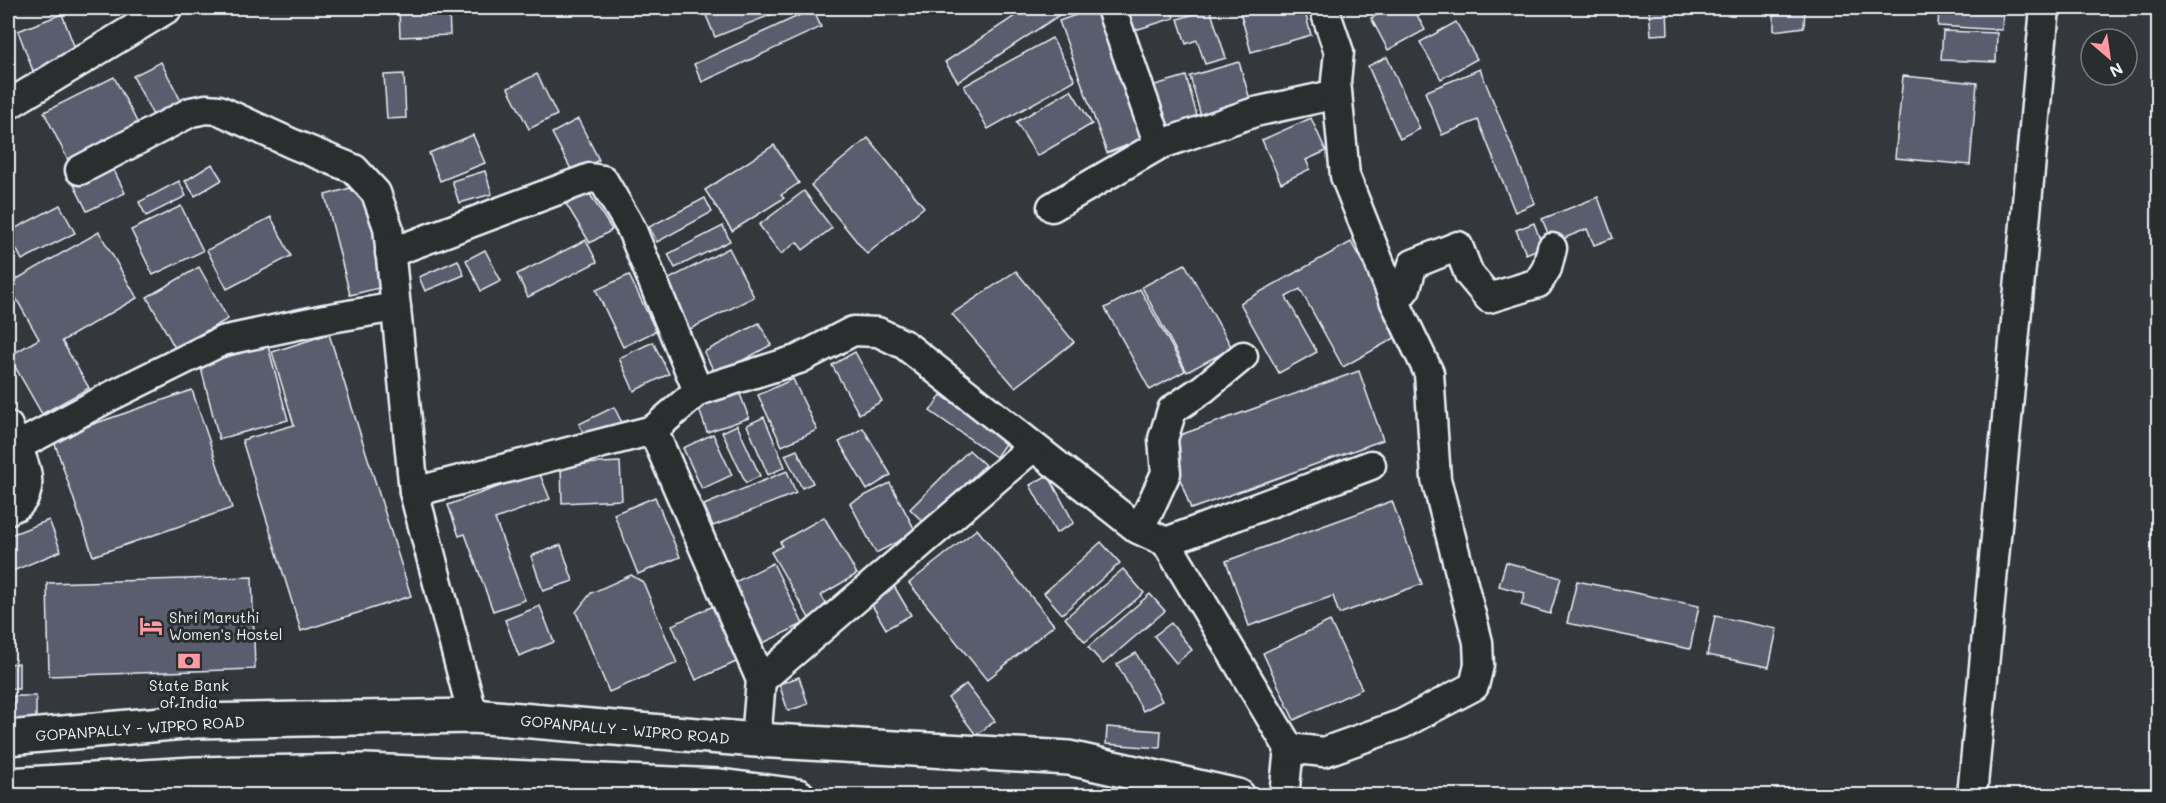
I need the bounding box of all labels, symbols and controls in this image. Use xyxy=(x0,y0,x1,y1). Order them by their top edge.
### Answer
north arrow xyxy=(2079,27,2139,87)
text: N xyxy=(2106,58,2127,83)
place label: Shri Maruthi Women's Hostel xyxy=(169,607,283,644)
hotel icon: Shri Maruthi Women's Hostel xyxy=(138,613,164,639)
bank icon: State Bank of India xyxy=(176,648,202,674)
place label: State Bank of India xyxy=(149,675,229,712)
street label: GOPANPALLY - WIPRO ROAD xyxy=(520,710,730,748)
street label: GOPANPALLY - WIPRO ROAD xyxy=(35,711,245,745)

